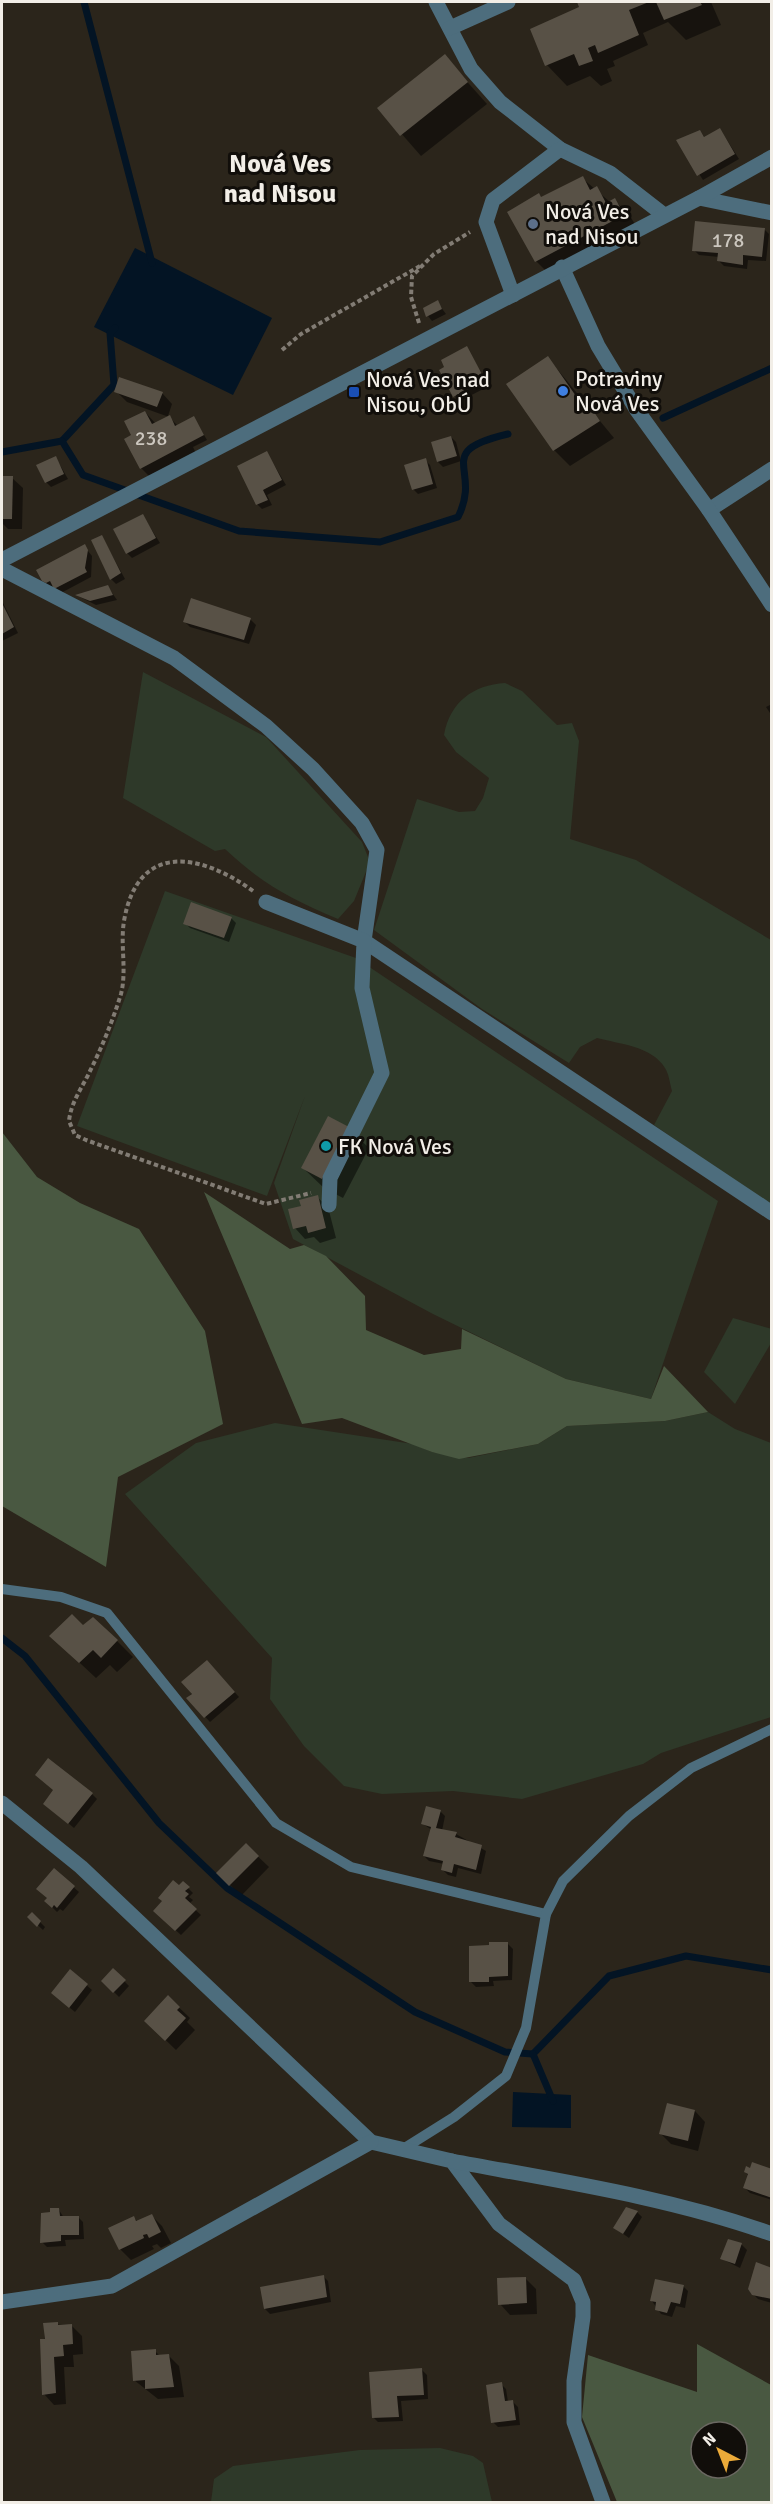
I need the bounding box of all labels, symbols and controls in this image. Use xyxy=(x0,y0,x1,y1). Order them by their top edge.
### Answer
district label: Nová Ves nad Nisou xyxy=(224,148,336,210)
place label: Nová Ves nad Nisou xyxy=(545,198,639,250)
marker: Nová Ves nad Nisou xyxy=(526,217,540,231)
house number: 178 xyxy=(712,228,744,253)
place label: Potraviny Nová Ves xyxy=(575,365,663,417)
place label: Nová Ves nad Nisou, ObÚ xyxy=(366,366,490,418)
marker: Potraviny Nová Ves xyxy=(556,384,570,398)
marker: Nová Ves nad Nisou, ObÚ xyxy=(347,385,361,399)
house number: 238 xyxy=(135,426,167,451)
place label: FK Nová Ves xyxy=(338,1133,452,1160)
marker: FK Nová Ves xyxy=(319,1139,333,1153)
north arrow xyxy=(689,2420,749,2480)
text: N xyxy=(699,2428,720,2451)

